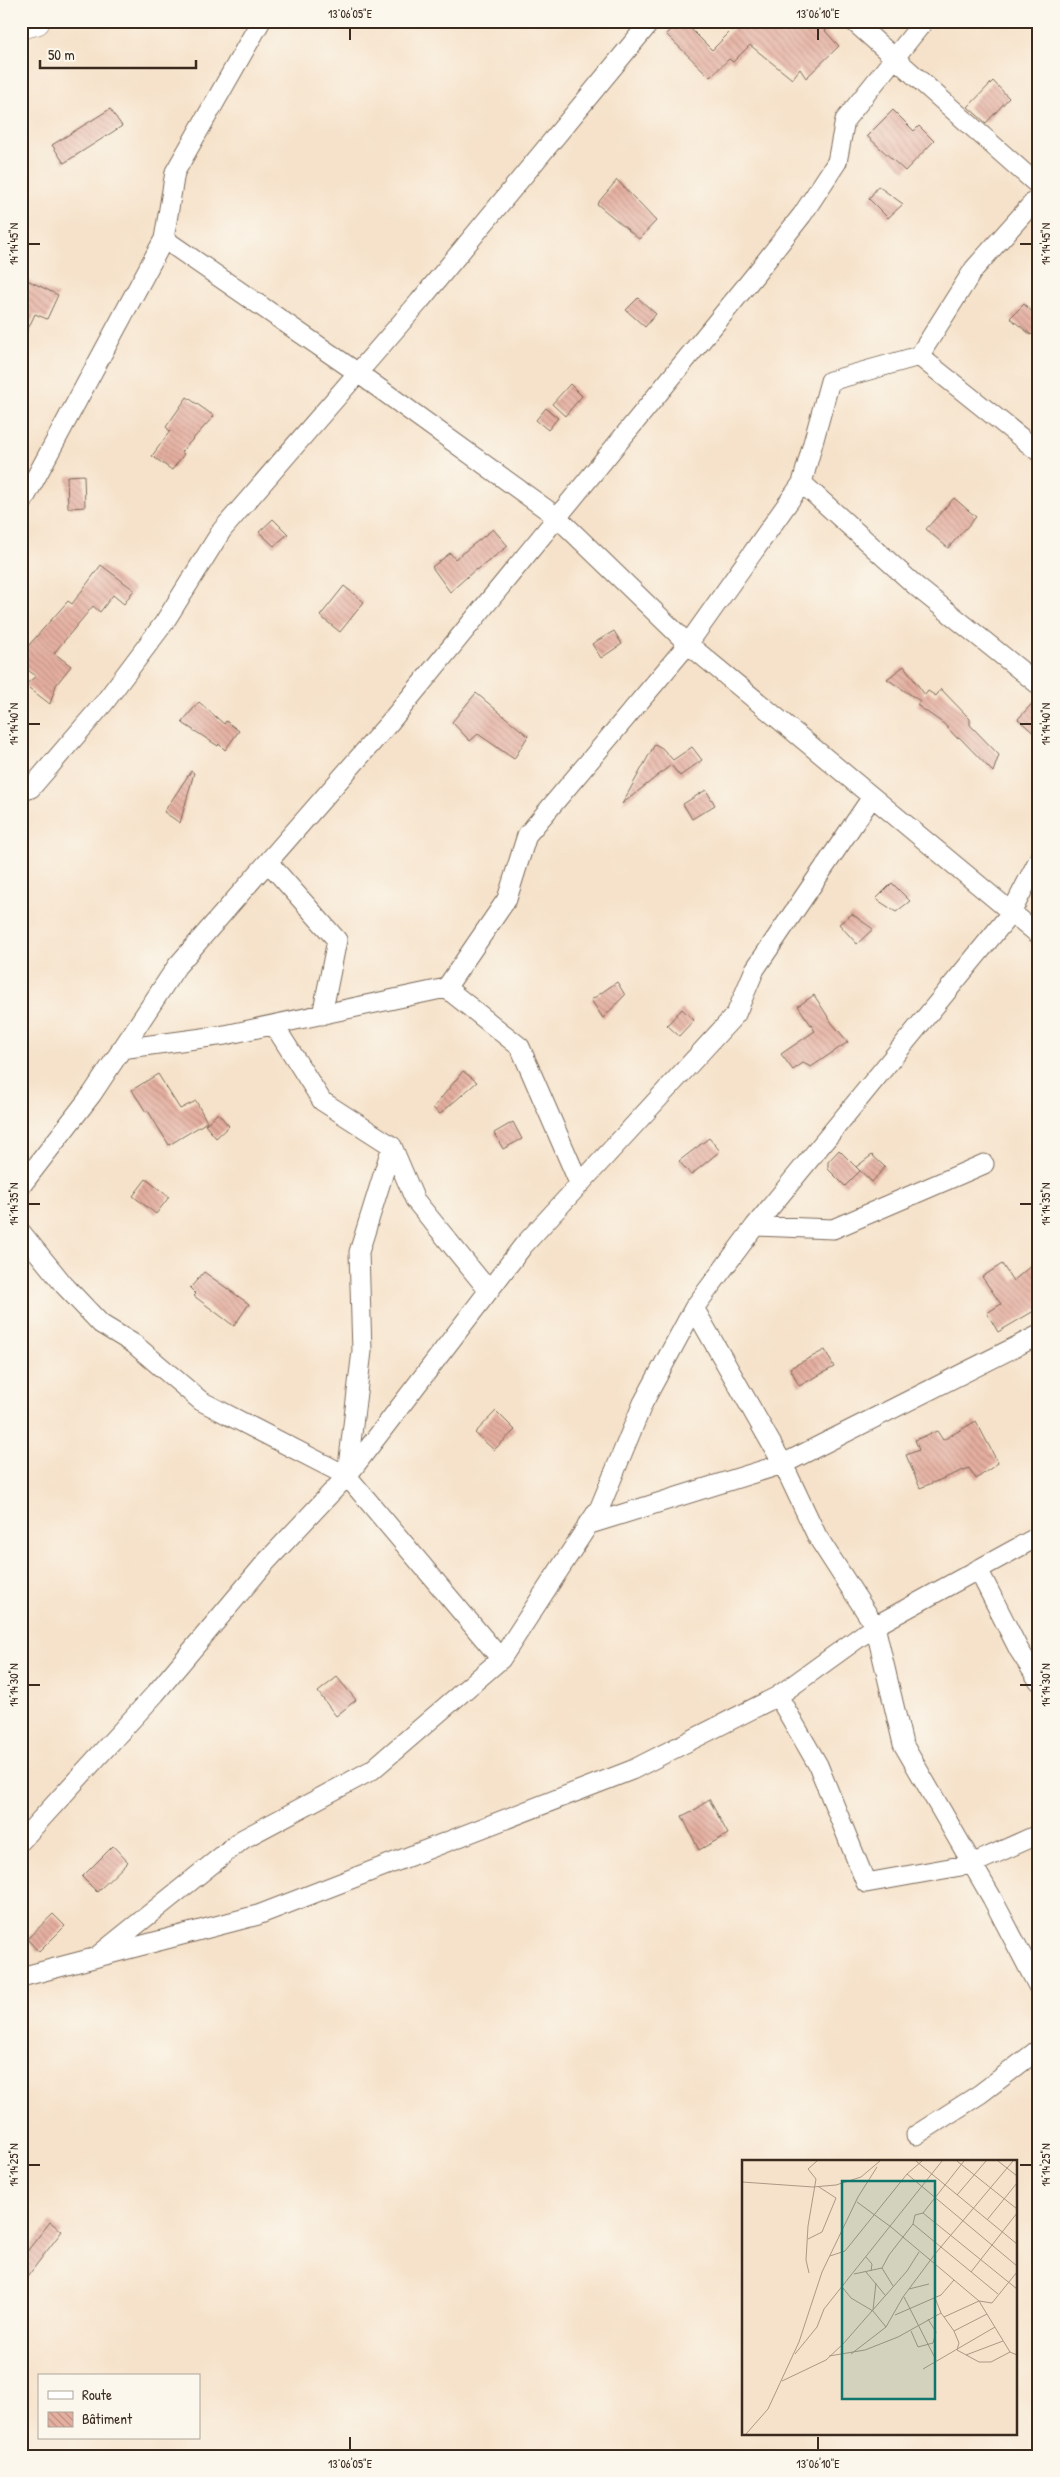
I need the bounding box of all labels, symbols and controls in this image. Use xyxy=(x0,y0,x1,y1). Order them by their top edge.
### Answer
text: 13°06'05"E xyxy=(328,5,373,22)
text: 13°06'10"E xyxy=(796,5,840,22)
scale bar xyxy=(40,38,196,70)
text: 50 m xyxy=(48,44,75,65)
text: 14°14'45"N xyxy=(5,223,22,265)
text: 14°14'45"N xyxy=(1037,223,1054,265)
text: 14°14'40"N xyxy=(5,703,22,745)
text: 14°14'40"N xyxy=(1037,703,1054,745)
text: 14°14'35"N xyxy=(5,1183,22,1225)
text: 14°14'35"N xyxy=(1037,1183,1054,1225)
text: 14°14'30"N xyxy=(5,1663,22,1707)
text: 14°14'30"N xyxy=(1037,1663,1054,1707)
text: 14°14'25"N xyxy=(5,2143,22,2187)
text: 14°14'25"N xyxy=(1037,2143,1054,2187)
inset map xyxy=(742,2160,1018,2434)
legend xyxy=(38,2374,200,2440)
text: Route xyxy=(82,2384,112,2405)
text: Bâtiment xyxy=(82,2408,133,2429)
text: 13°06'05"E xyxy=(328,2455,373,2472)
text: 13°06'10"E xyxy=(796,2455,840,2472)

